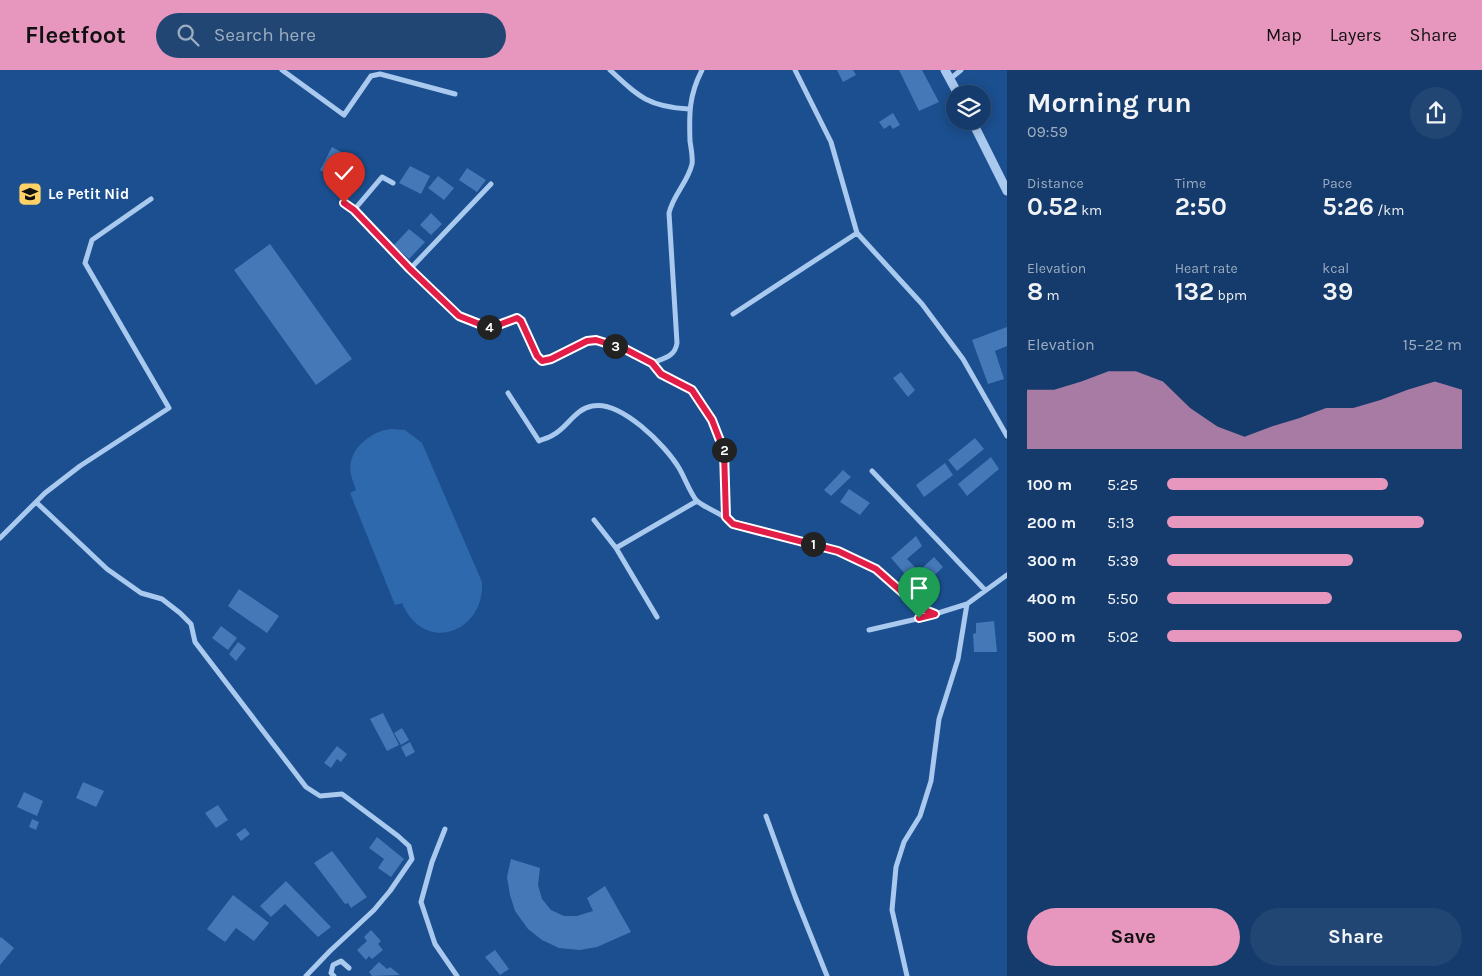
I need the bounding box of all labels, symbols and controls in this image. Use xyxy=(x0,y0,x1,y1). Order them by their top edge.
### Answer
search box xyxy=(156,13,506,58)
text: Fleetfoot xyxy=(25,21,126,49)
icon: search xyxy=(174,21,202,49)
text: Search here xyxy=(214,24,316,46)
text: Map xyxy=(1266,24,1302,46)
text: Layers xyxy=(1330,24,1382,46)
text: Share xyxy=(1410,24,1457,46)
map controls xyxy=(946,85,991,130)
button: layers xyxy=(946,85,991,130)
text: Morning run xyxy=(1027,86,1192,119)
button: share xyxy=(1410,87,1462,139)
text: 09:59 xyxy=(1027,122,1068,141)
pin xyxy=(323,152,365,203)
icon: check xyxy=(330,159,358,187)
text: Distance xyxy=(1027,175,1084,192)
text: Time xyxy=(1175,175,1206,192)
text: Pace xyxy=(1322,175,1352,192)
school or university icon: Le Petit Nid xyxy=(17,181,43,207)
place label: Le Petit Nid xyxy=(48,185,129,203)
text: 0.52 xyxy=(1027,192,1078,221)
text: 2:50 xyxy=(1175,192,1227,221)
text: 5:26 xyxy=(1322,192,1374,221)
text: km xyxy=(1078,202,1102,219)
text: /km xyxy=(1374,202,1404,219)
text: Elevation xyxy=(1027,260,1086,277)
text: Heart rate xyxy=(1175,260,1238,277)
text: kcal xyxy=(1322,260,1349,277)
text: 8 xyxy=(1027,277,1043,306)
text: 132 xyxy=(1175,277,1214,306)
text: 39 xyxy=(1322,277,1353,306)
text: m xyxy=(1043,287,1060,304)
text: bpm xyxy=(1214,287,1247,304)
pin: 4 xyxy=(476,314,502,340)
text: 4 xyxy=(485,319,494,336)
pin: 3 xyxy=(602,334,628,358)
text: Elevation xyxy=(1027,335,1095,354)
text: 15–22 m xyxy=(1403,335,1462,354)
text: 3 xyxy=(611,338,620,355)
pin: 2 xyxy=(712,438,736,462)
text: 2 xyxy=(720,442,729,459)
text: 100 m xyxy=(1027,475,1072,494)
text: 5:25 xyxy=(1107,475,1138,494)
text: 200 m xyxy=(1027,513,1076,532)
text: 5:13 xyxy=(1107,513,1134,532)
pin: 1 xyxy=(800,532,826,556)
text: 1 xyxy=(811,536,816,553)
text: 300 m xyxy=(1027,551,1076,570)
text: 5:39 xyxy=(1107,551,1138,570)
pin xyxy=(898,567,940,618)
icon: arrive xyxy=(905,574,933,602)
text: 400 m xyxy=(1027,589,1076,608)
text: 5:50 xyxy=(1107,589,1138,608)
text: 500 m xyxy=(1027,627,1076,646)
text: 5:02 xyxy=(1107,627,1139,646)
button: Save xyxy=(1027,908,1240,966)
button: Share xyxy=(1250,908,1462,966)

